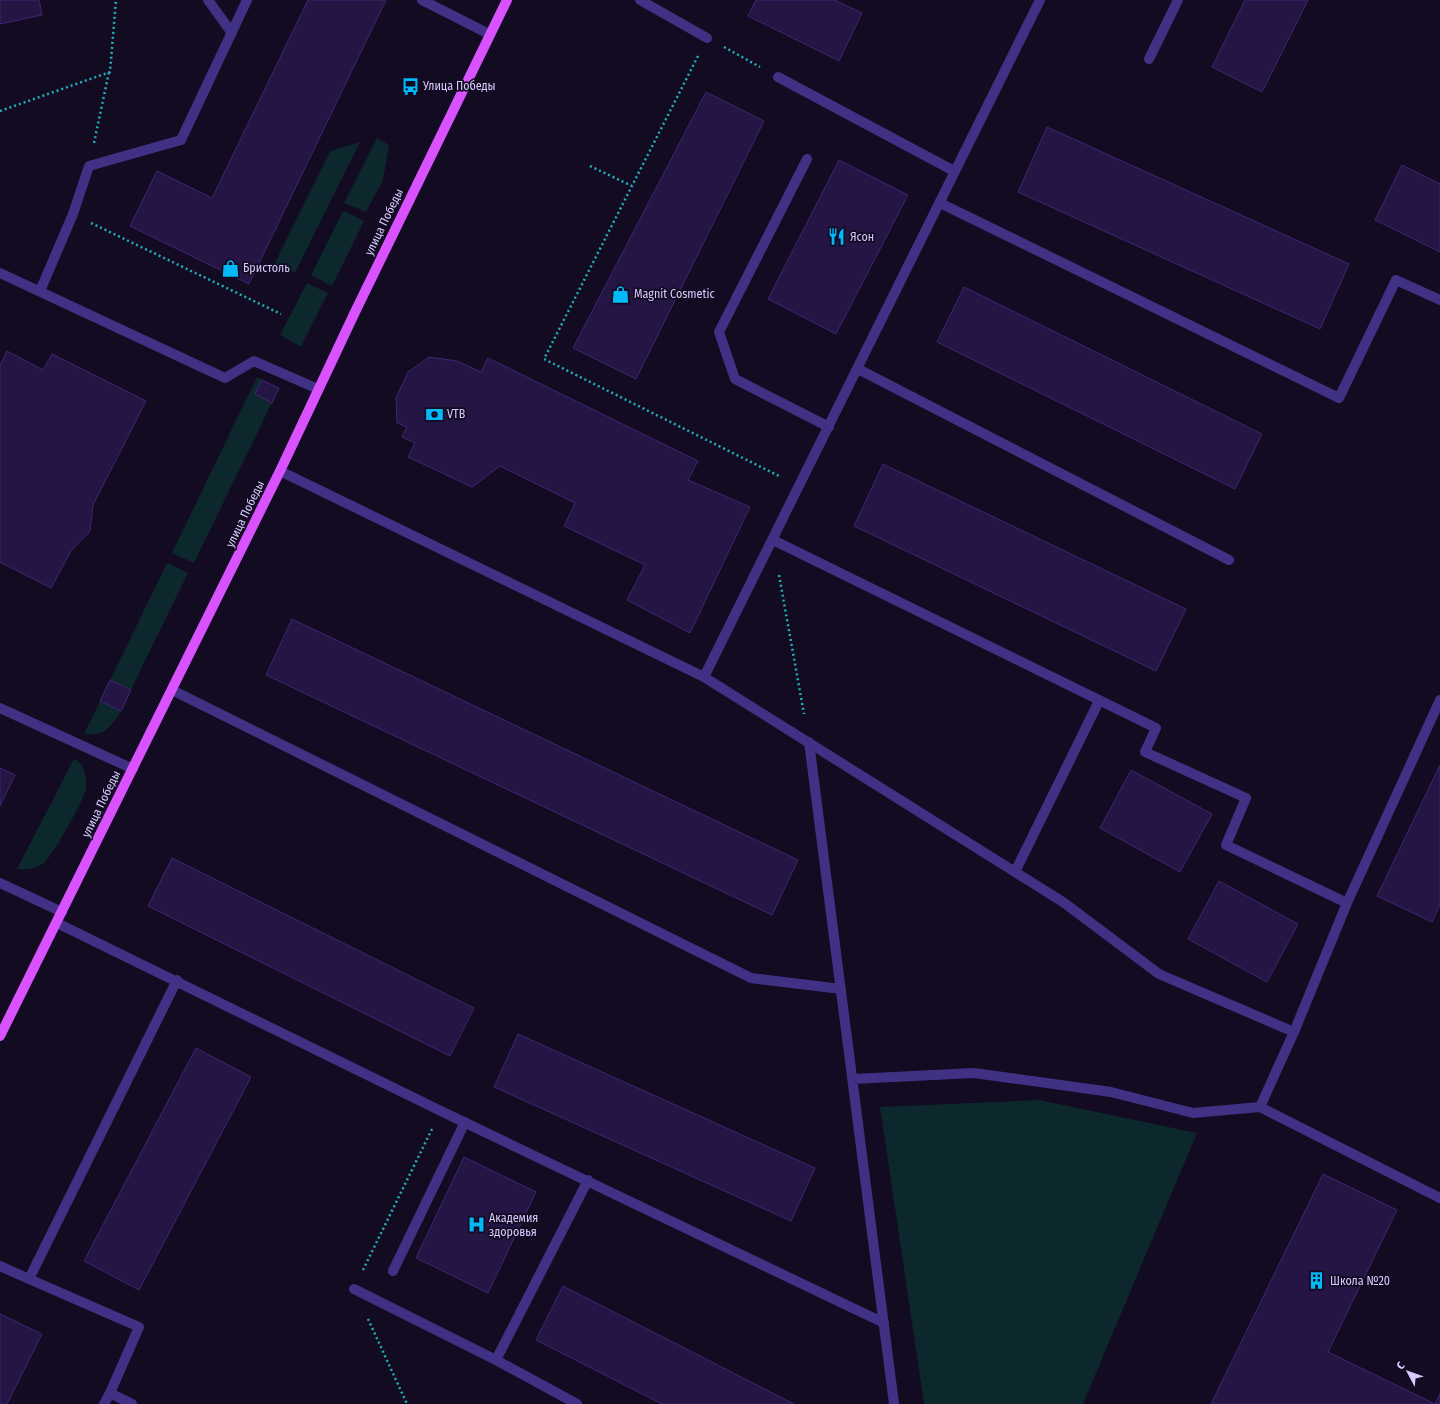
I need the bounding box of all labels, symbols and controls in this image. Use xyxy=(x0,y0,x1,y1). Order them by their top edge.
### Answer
bus stop icon: Улица Победы xyxy=(400,76,420,96)
place label: Улица Победы xyxy=(422,79,496,93)
street label: улица Победы xyxy=(362,186,406,258)
restaurant icon: Ясон xyxy=(827,227,847,247)
place label: Ясон xyxy=(850,230,874,244)
shop icon: Бристоль xyxy=(220,258,240,278)
place label: Бристоль xyxy=(243,261,290,275)
shop icon: Magnit Cosmetic xyxy=(611,284,631,304)
place label: Magnit Cosmetic xyxy=(634,287,715,301)
bank icon: VTB xyxy=(424,404,444,424)
place label: VTB xyxy=(447,407,466,421)
street label: улица Победы xyxy=(223,478,267,550)
street label: улица Победы xyxy=(79,768,123,840)
place label: Академия здоровья xyxy=(489,1211,538,1239)
hospital icon: Академия здоровья xyxy=(466,1215,486,1235)
building icon: Школа №20 xyxy=(1307,1271,1327,1291)
place label: Школа №20 xyxy=(1330,1274,1390,1288)
north arrow xyxy=(1388,1352,1428,1392)
text: С xyxy=(1394,1359,1408,1372)

